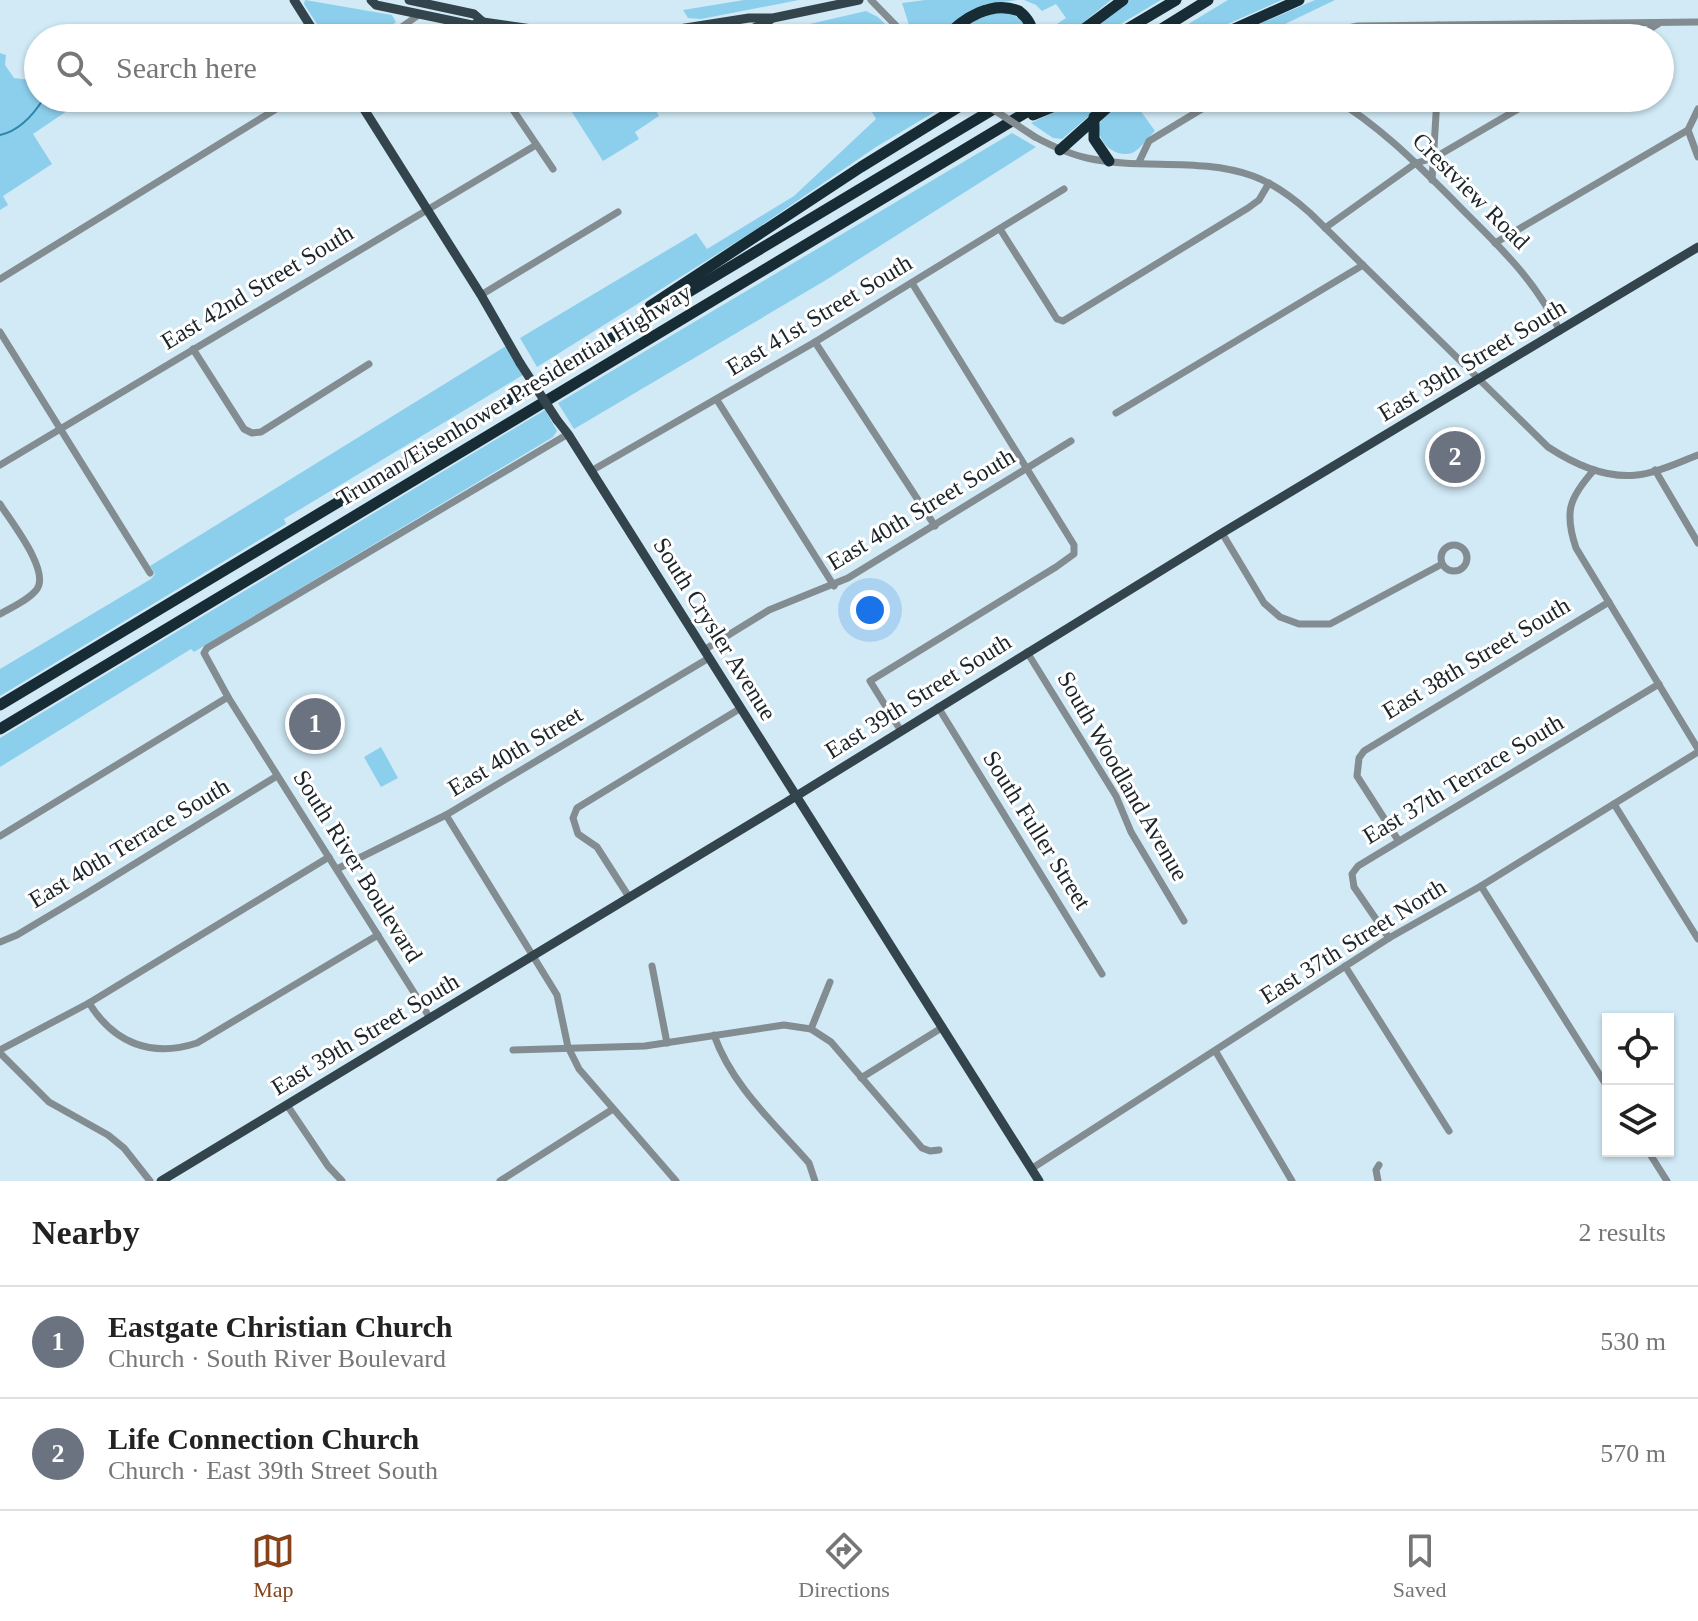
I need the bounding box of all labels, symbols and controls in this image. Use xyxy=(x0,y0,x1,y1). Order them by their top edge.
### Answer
search box xyxy=(24,24,1674,112)
icon: search xyxy=(52,46,96,90)
text: Search here xyxy=(116,51,257,84)
street label: Crestview Road xyxy=(1407,127,1535,255)
street label: East 42nd Street South xyxy=(156,219,358,355)
street label: East 41st Street South xyxy=(722,249,916,381)
street label: Truman/Eisenhower Presidential Highway xyxy=(332,279,696,511)
street label: East 39th Street South xyxy=(1374,294,1570,426)
pin: 2 xyxy=(1429,427,1481,487)
street label: East 40th Street South xyxy=(823,443,1019,575)
street label: South Crysler Avenue xyxy=(648,533,782,725)
your location xyxy=(850,590,890,630)
street label: East 38th Street South xyxy=(1378,592,1574,724)
street label: East 39th Street South xyxy=(820,628,1016,764)
street label: South Woodland Avenue xyxy=(1052,667,1194,885)
pin: 1 xyxy=(289,694,341,754)
street label: East 40th Street xyxy=(443,701,587,801)
street label: East 37th Terrace South xyxy=(1358,709,1568,849)
street label: South Fuller Street xyxy=(978,746,1096,914)
street label: South River Boulevard xyxy=(288,765,428,967)
street label: East 40th Terrace South xyxy=(24,773,234,913)
street label: East 37th Street North xyxy=(1255,873,1451,1009)
street label: East 39th Street South xyxy=(267,968,463,1100)
map controls xyxy=(1602,1013,1674,1157)
button: locate xyxy=(1602,1013,1674,1085)
button: layers xyxy=(1602,1085,1674,1157)
text: Nearby xyxy=(32,1214,140,1251)
text: 2 results xyxy=(1579,1218,1666,1247)
text: Eastgate Christian Church xyxy=(108,1310,452,1343)
text: 1 xyxy=(52,1327,65,1356)
text: 530 m xyxy=(1600,1327,1666,1356)
text: Church · South River Boulevard xyxy=(108,1344,446,1373)
text: Life Connection Church xyxy=(108,1422,419,1455)
text: 2 xyxy=(52,1439,65,1468)
text: 570 m xyxy=(1600,1439,1666,1468)
text: Church · East 39th Street South xyxy=(108,1456,438,1485)
tab: Map xyxy=(251,1529,295,1603)
tab: Directions xyxy=(798,1529,890,1603)
tab: Saved xyxy=(1393,1529,1447,1603)

